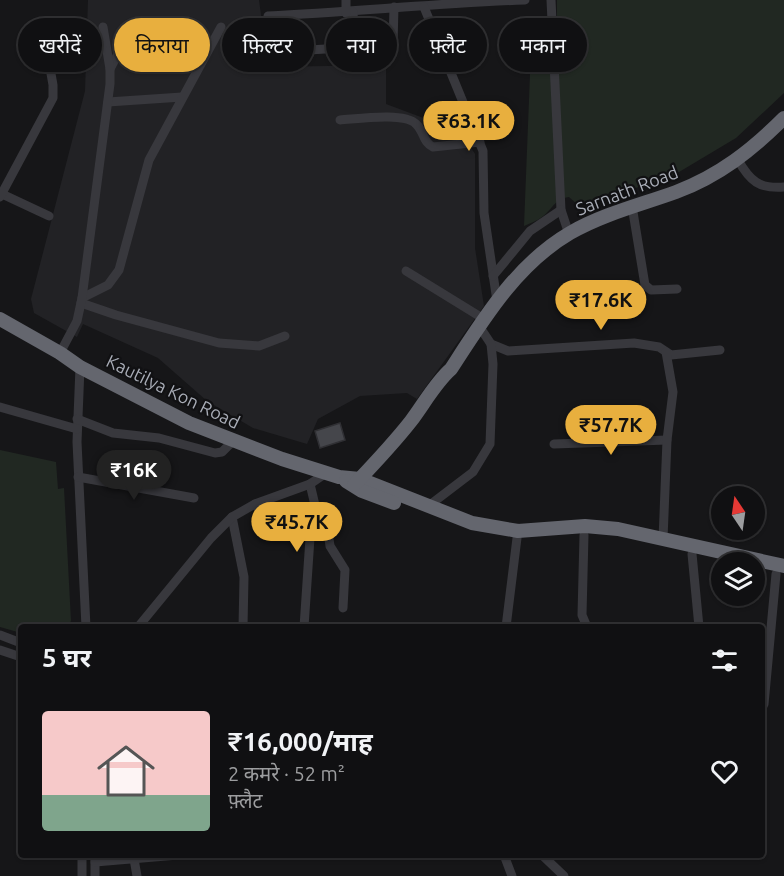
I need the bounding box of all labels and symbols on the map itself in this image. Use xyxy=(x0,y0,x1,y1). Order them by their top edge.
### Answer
pin: ₹63.1K xyxy=(420,101,518,152)
street label: Sarnath Road xyxy=(573,161,681,219)
pin: ₹17.6K xyxy=(552,280,650,331)
street label: Kautilya Kon Road xyxy=(104,350,243,432)
pin: ₹57.7K xyxy=(562,405,660,456)
pin: ₹16K xyxy=(98,450,170,501)
north arrow xyxy=(711,486,765,540)
pin: ₹45.7K xyxy=(248,502,346,553)

